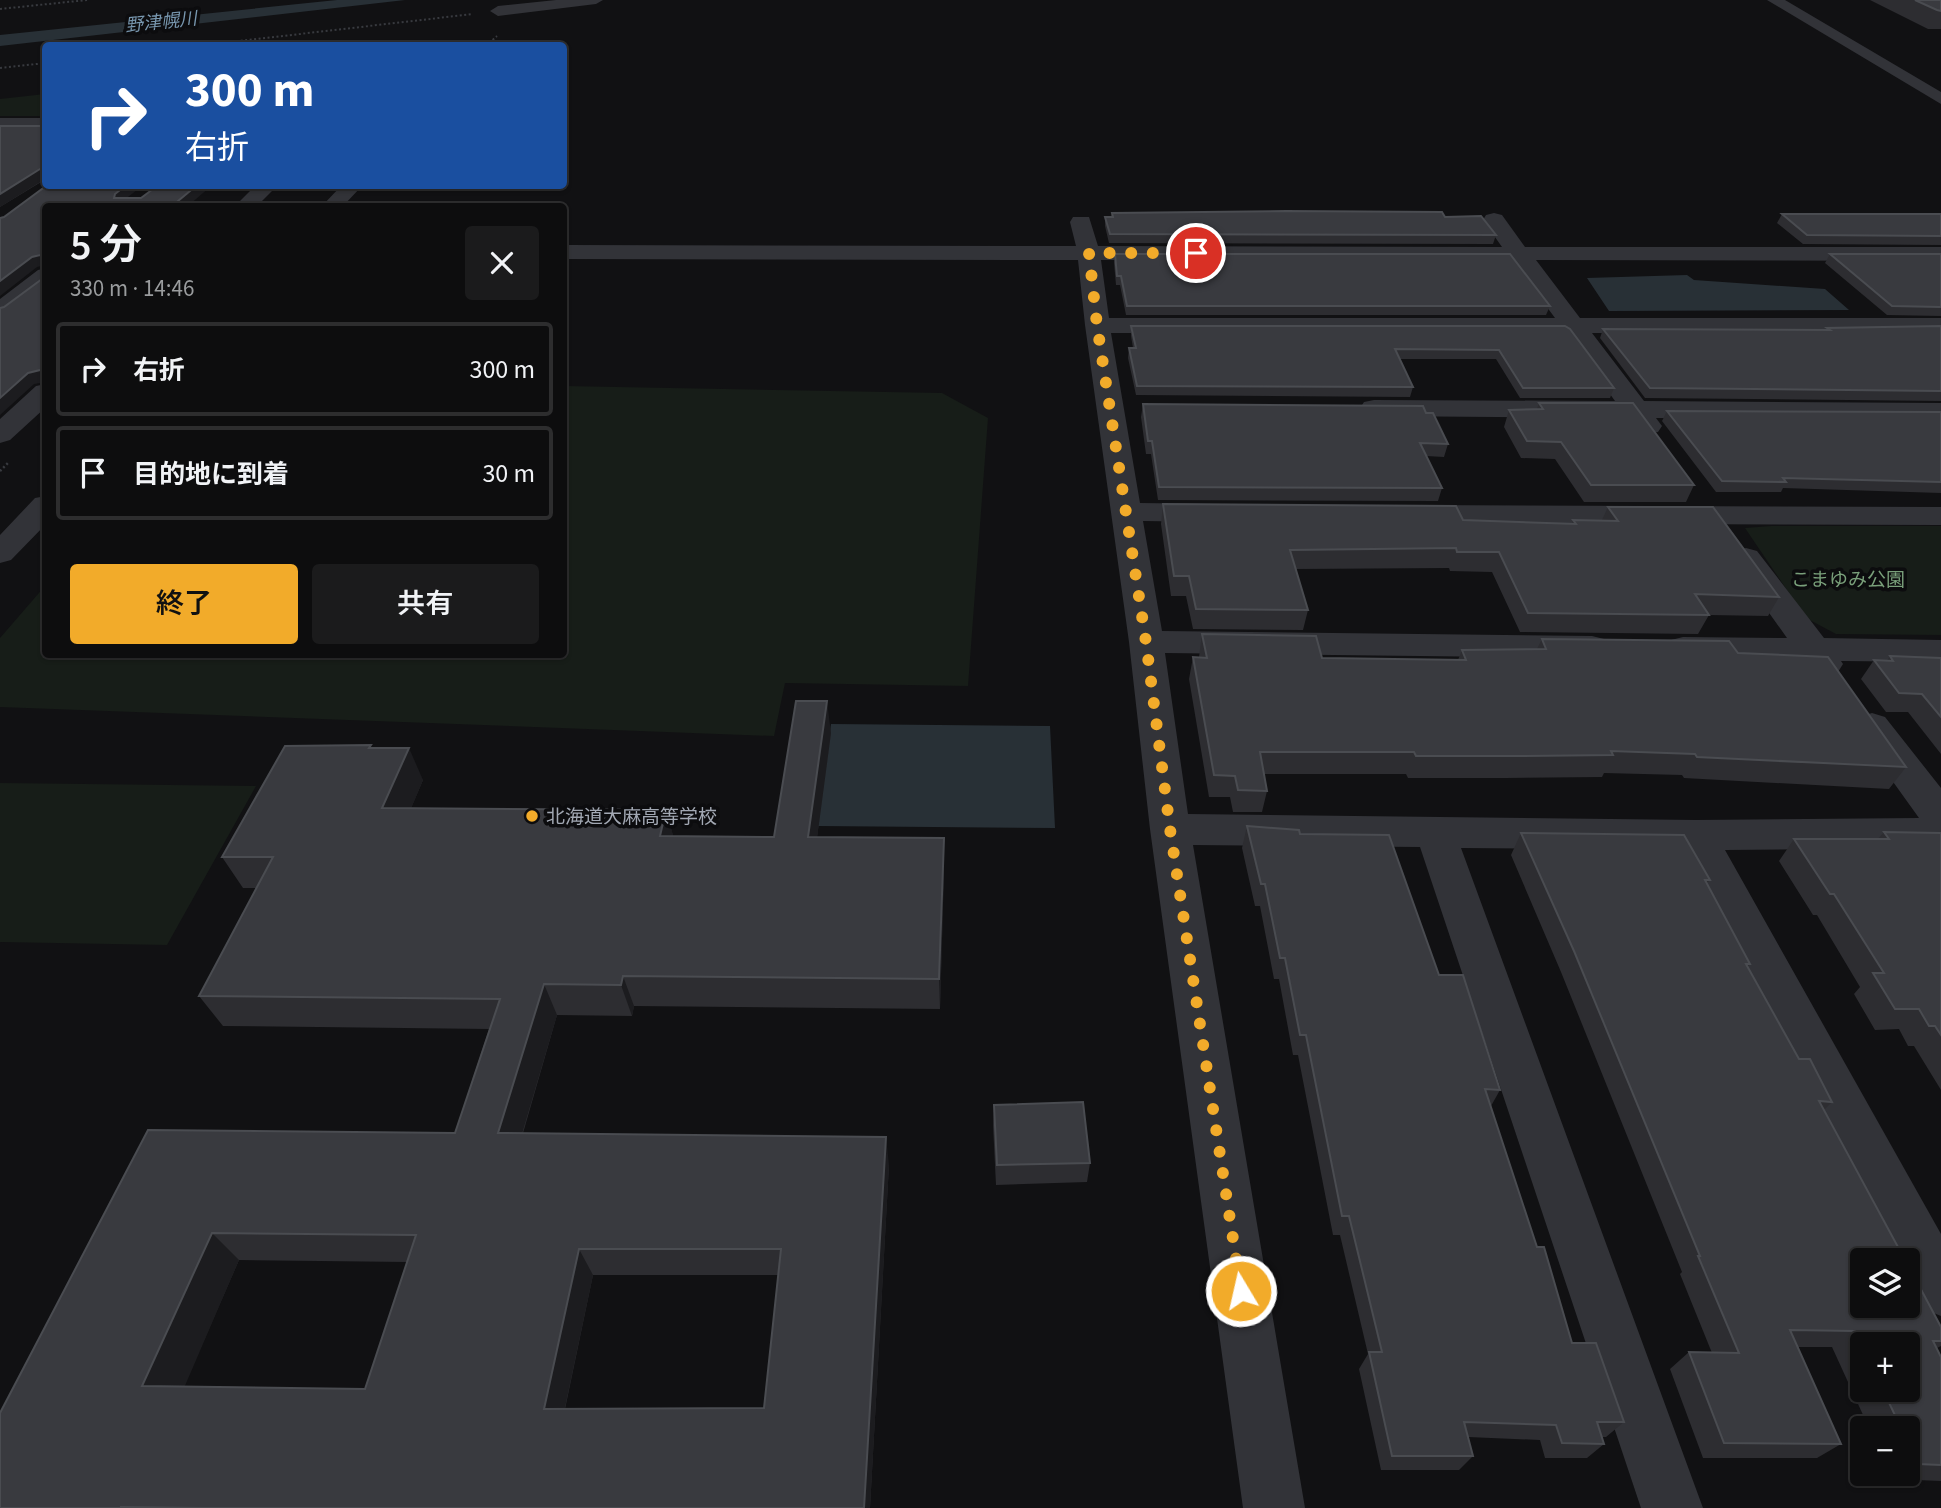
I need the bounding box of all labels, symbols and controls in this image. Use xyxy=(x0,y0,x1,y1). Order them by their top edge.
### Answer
water label: 野津幌川 xyxy=(124,6,200,39)
text: 300 m xyxy=(185,56,314,126)
icon: right xyxy=(70,70,161,161)
text: 右折 xyxy=(185,125,249,171)
text: 5 分 xyxy=(70,216,142,276)
pin xyxy=(1166,223,1226,283)
button: close xyxy=(465,226,539,300)
icon: arrive xyxy=(1177,234,1215,272)
text: 330 m · 14:46 xyxy=(70,272,194,305)
icon: right xyxy=(74,350,112,388)
text: 300 m xyxy=(469,351,535,388)
text: 右折 xyxy=(133,352,185,389)
icon: arrive xyxy=(74,454,112,492)
text: 30 m xyxy=(482,455,535,492)
text: 目的地に到着 xyxy=(133,456,289,493)
button: 終了 xyxy=(70,564,298,644)
button: 共有 xyxy=(312,564,539,644)
park label: こまゆみ公園 xyxy=(1791,567,1905,594)
place label: 北海道大麻高等学校 xyxy=(546,804,717,831)
marker: 北海道大麻高等学校 xyxy=(524,808,540,824)
map controls xyxy=(1850,1248,1920,1486)
button: layers xyxy=(1850,1248,1920,1318)
position arrow xyxy=(1204,1254,1278,1328)
button: + xyxy=(1850,1332,1920,1402)
button: − xyxy=(1850,1416,1920,1486)

